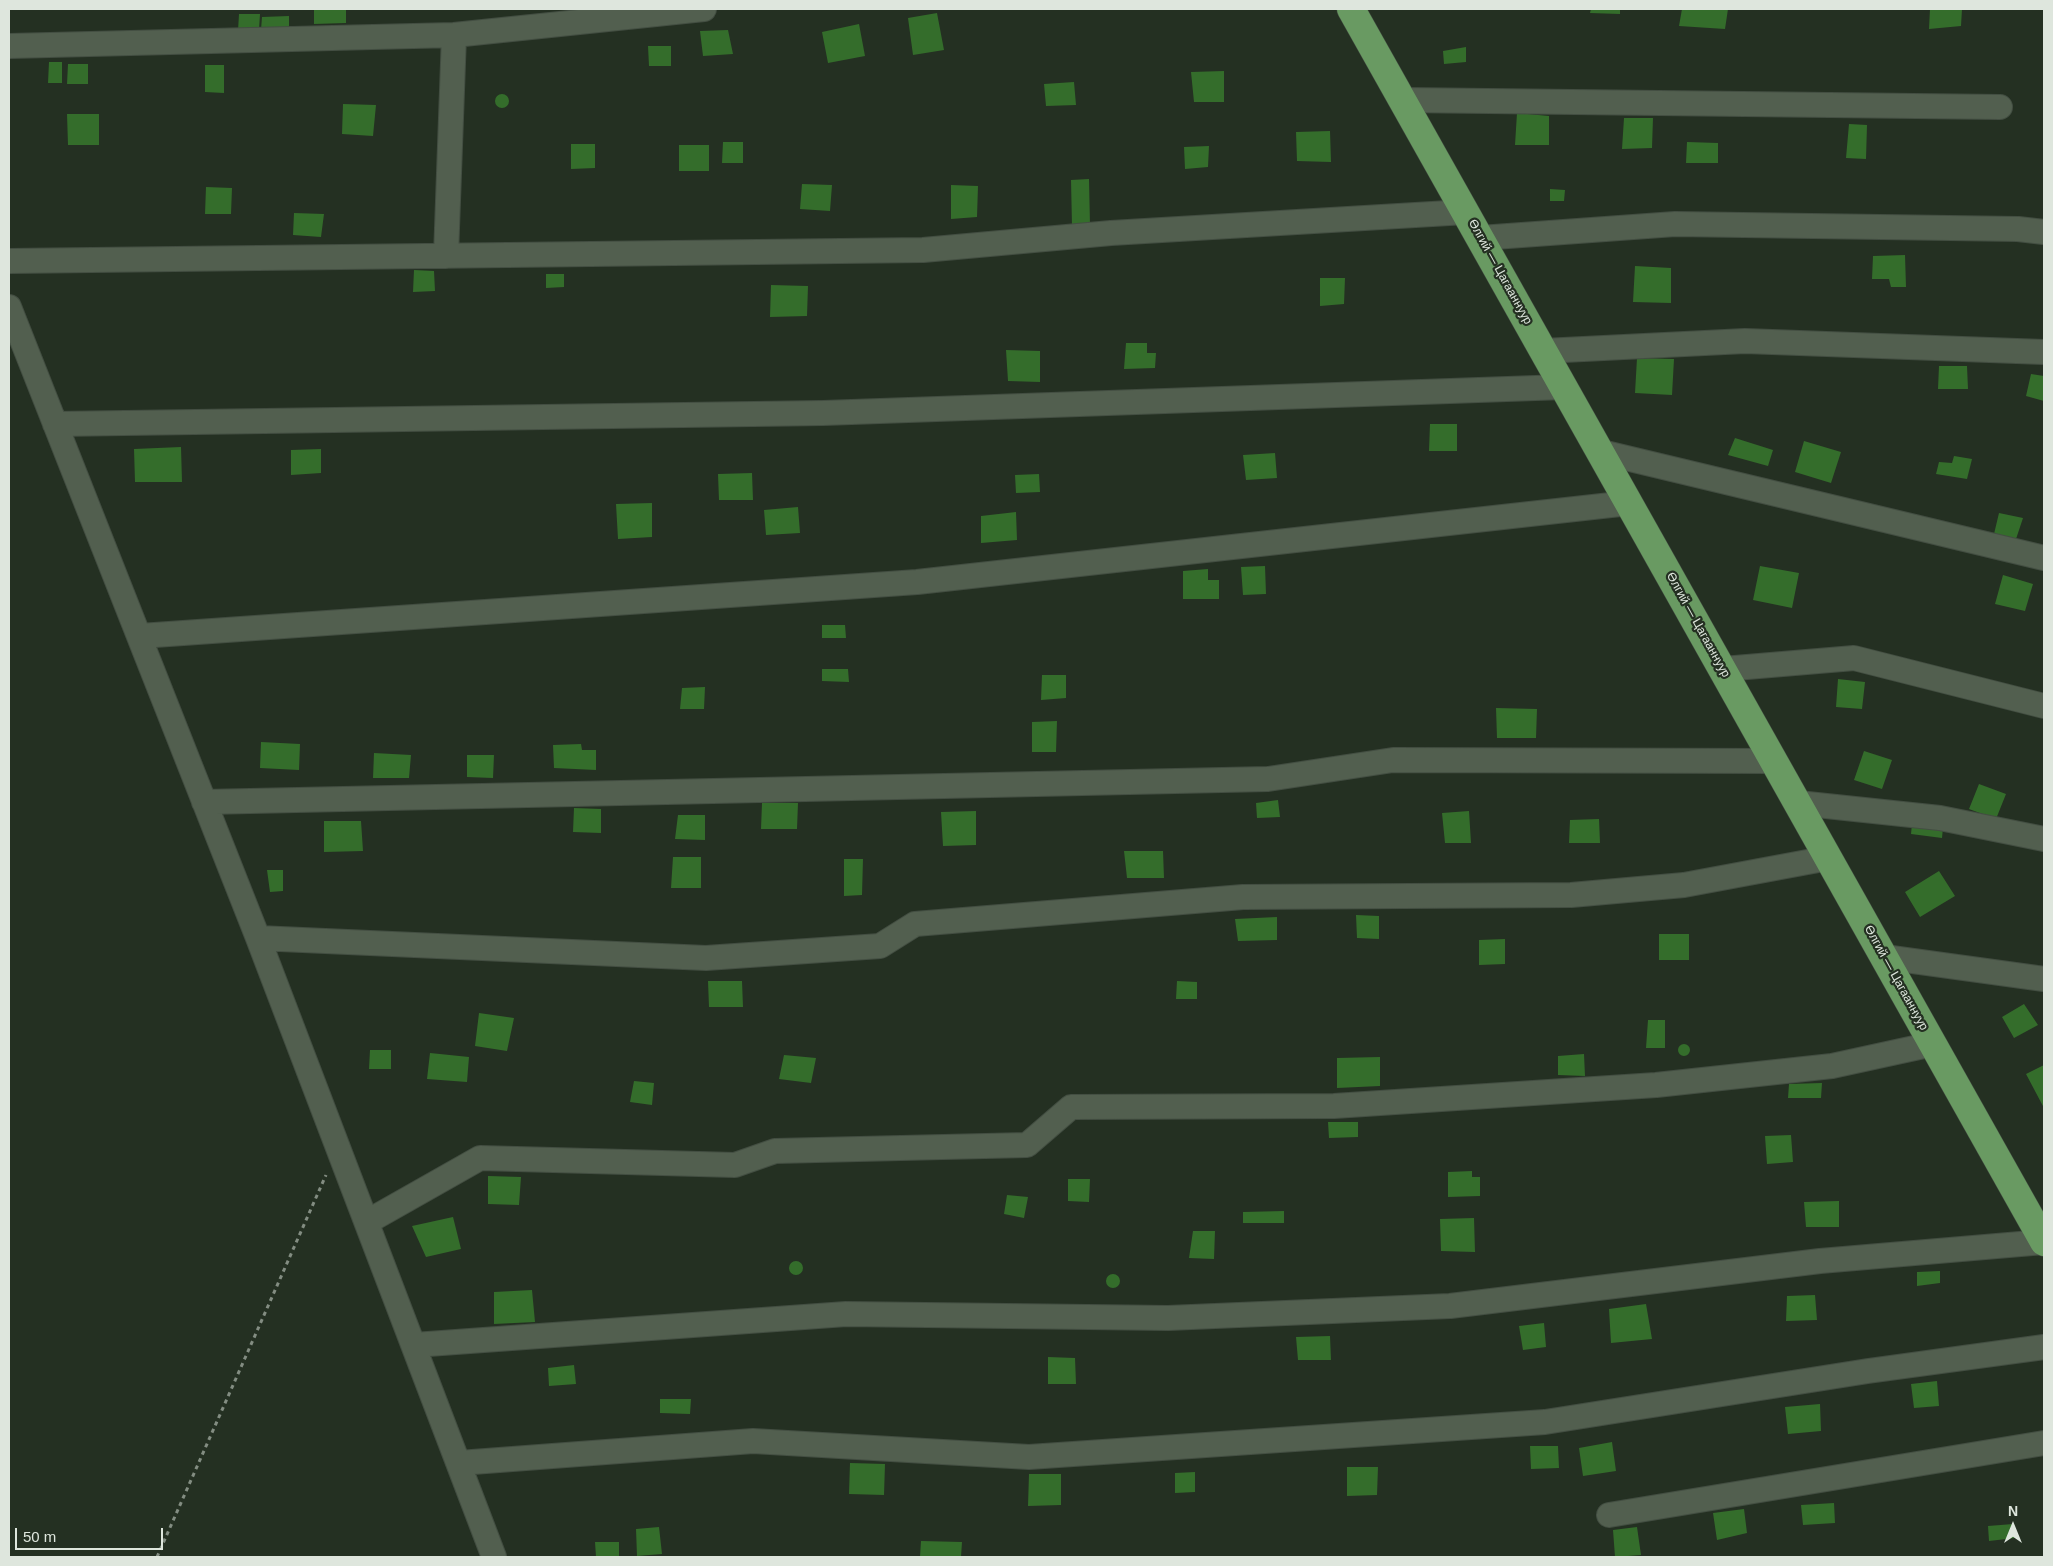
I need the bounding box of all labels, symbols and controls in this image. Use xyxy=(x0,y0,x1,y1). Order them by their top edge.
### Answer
street label: Өлгий — Цагааннуур xyxy=(1465,217,1535,327)
street label: Өлгий — Цагааннуур xyxy=(1663,570,1733,680)
street label: Өлгий — Цагааннуур xyxy=(1861,923,1931,1033)
north arrow xyxy=(1988,1501,2038,1551)
text: N xyxy=(2008,1503,2018,1519)
scale bar xyxy=(18,1518,165,1550)
text: 50 m xyxy=(23,1528,56,1545)

